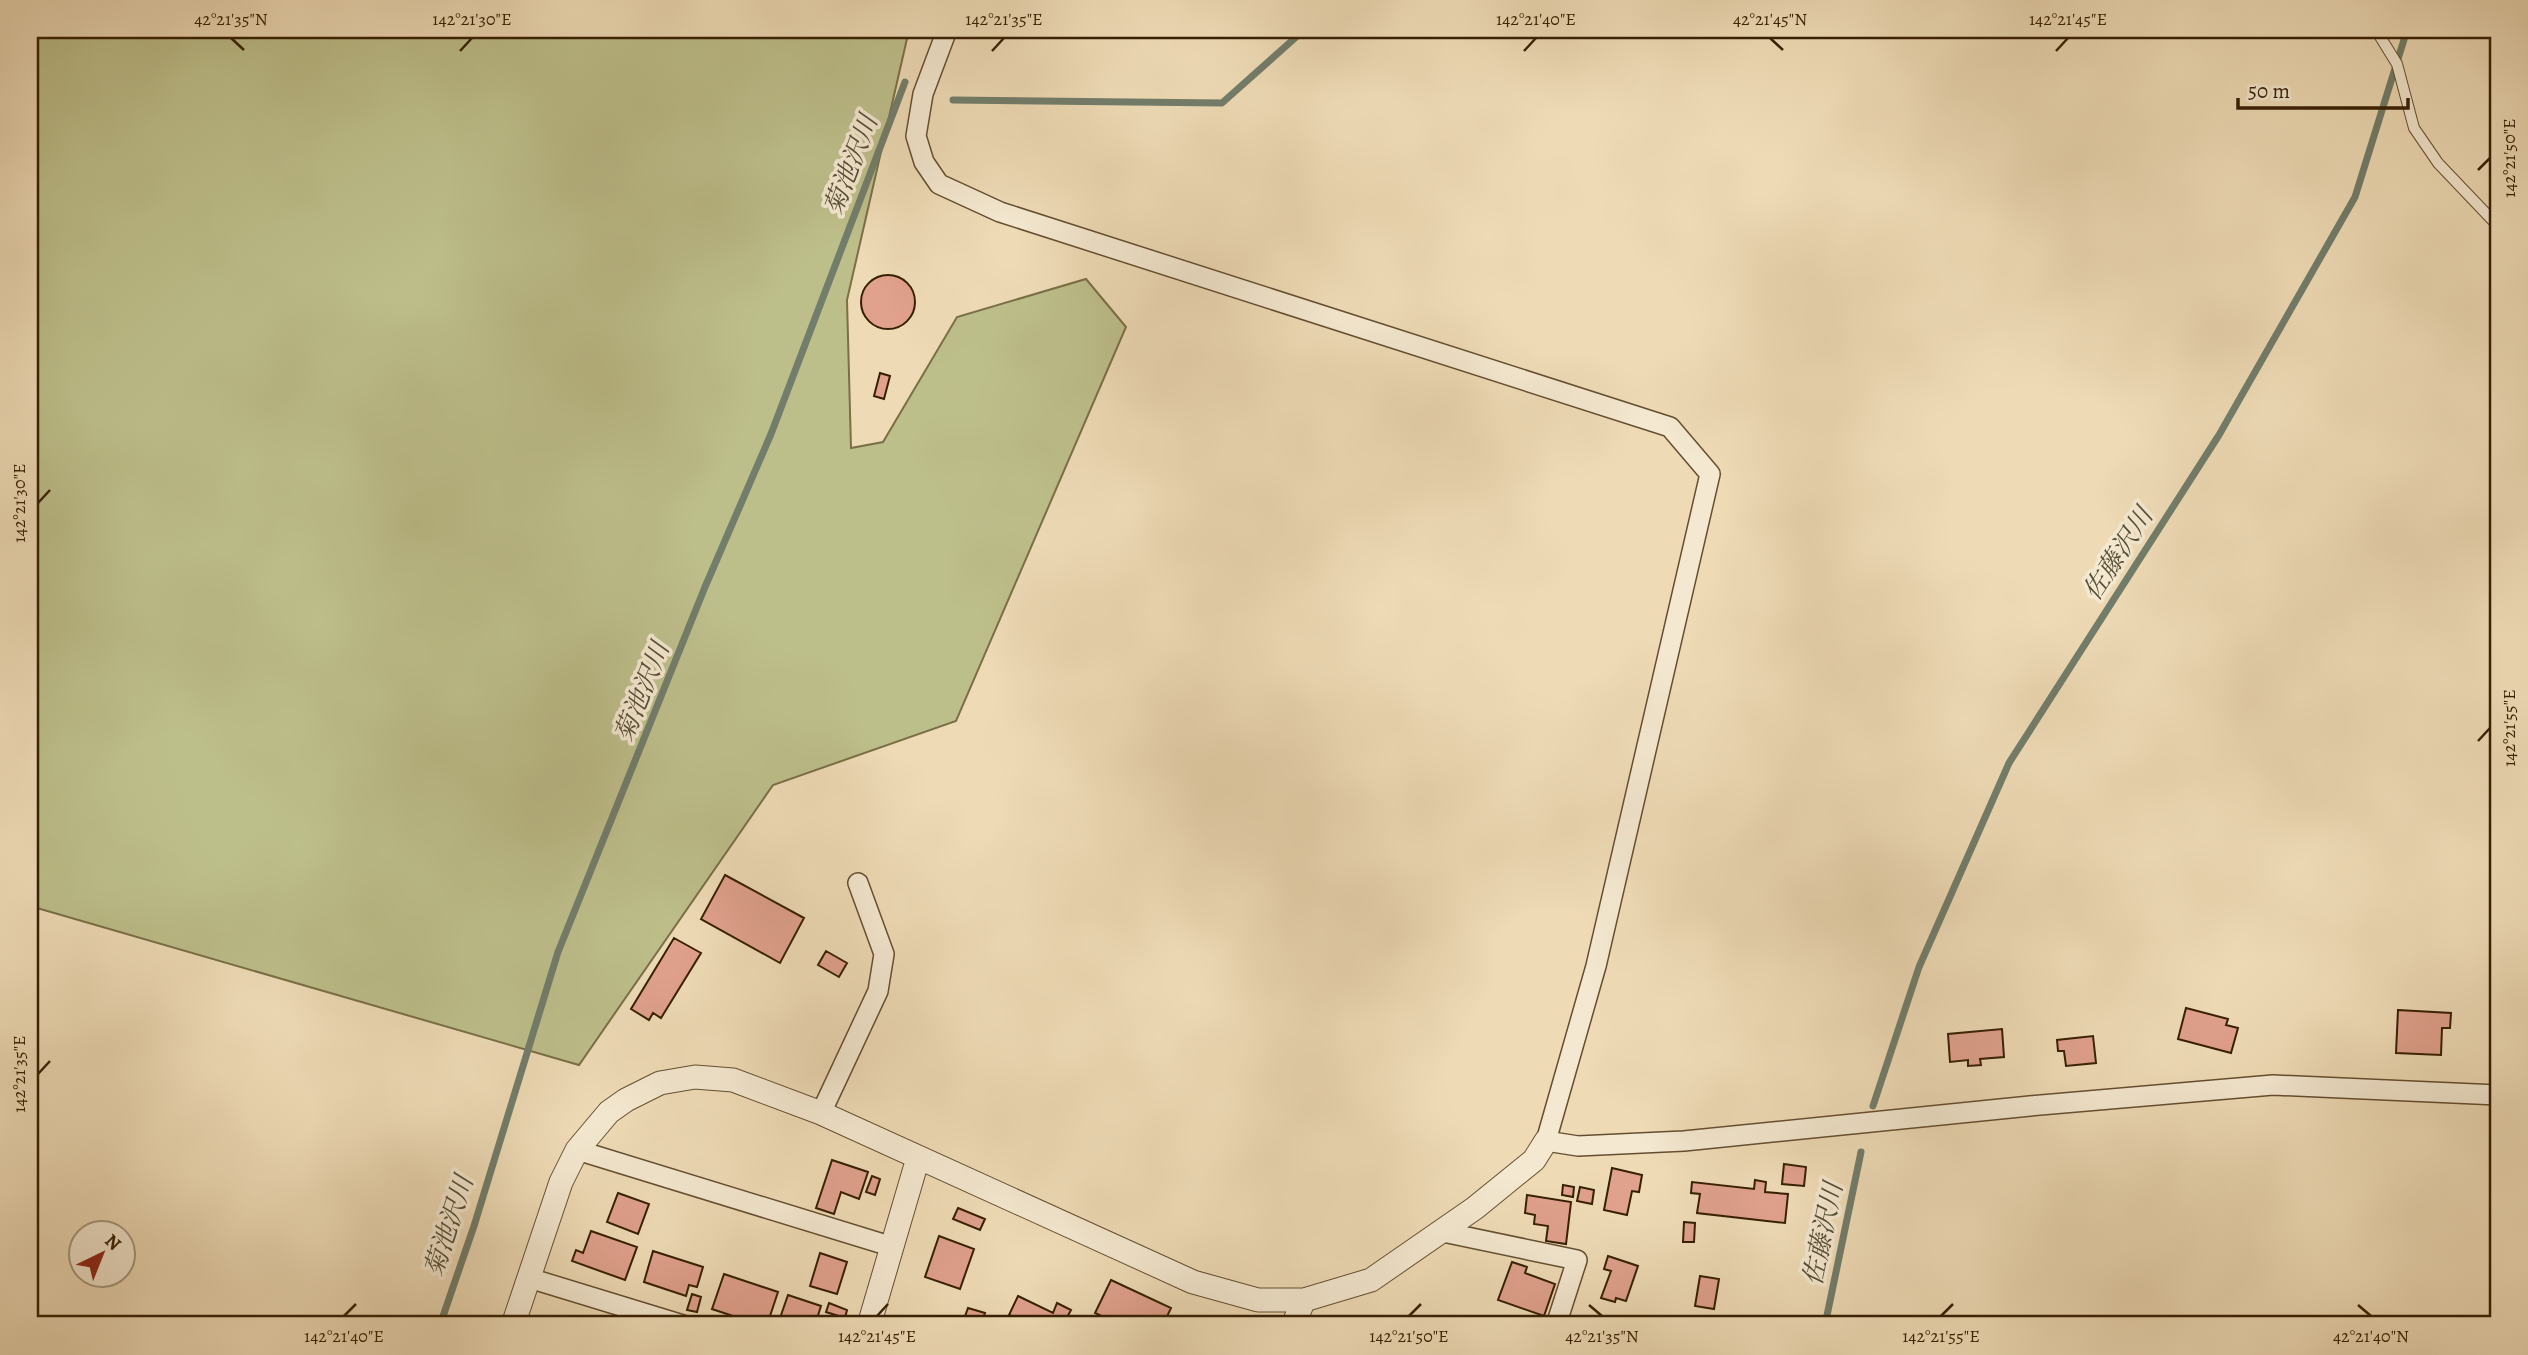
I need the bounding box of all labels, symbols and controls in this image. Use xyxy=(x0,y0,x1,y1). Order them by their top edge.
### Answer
text: 42°21'35"N xyxy=(194,7,268,31)
text: 142°21'30"E xyxy=(432,7,512,31)
text: 142°21'35"E xyxy=(965,7,1043,31)
text: 142°21'40"E xyxy=(1496,7,1576,31)
text: 42°21'45"N xyxy=(1733,7,1807,31)
text: 142°21'45"E xyxy=(2029,7,2107,31)
scale bar xyxy=(2238,66,2407,110)
text: 50 m xyxy=(2248,77,2290,105)
water label: 菊池沢川 xyxy=(816,107,887,220)
text: 142°21'50"E xyxy=(2497,118,2521,198)
text: 142°21'30"E xyxy=(7,463,31,543)
water label: 佐藤沢川 xyxy=(2075,498,2163,607)
water label: 菊池沢川 xyxy=(606,634,679,747)
text: 142°21'55"E xyxy=(2497,689,2521,767)
text: 142°21'35"E xyxy=(7,1035,31,1113)
water label: 菊池沢川 xyxy=(416,1168,483,1281)
water label: 佐藤沢川 xyxy=(1795,1177,1852,1289)
north arrow xyxy=(66,1218,136,1288)
text: N xyxy=(99,1228,127,1257)
text: 142°21'40"E xyxy=(304,1324,384,1348)
text: 142°21'45"E xyxy=(838,1324,916,1348)
text: 142°21'50"E xyxy=(1369,1324,1449,1348)
text: 42°21'35"N xyxy=(1565,1324,1639,1348)
text: 142°21'55"E xyxy=(1902,1324,1980,1348)
text: 42°21'40"N xyxy=(2333,1324,2409,1348)

